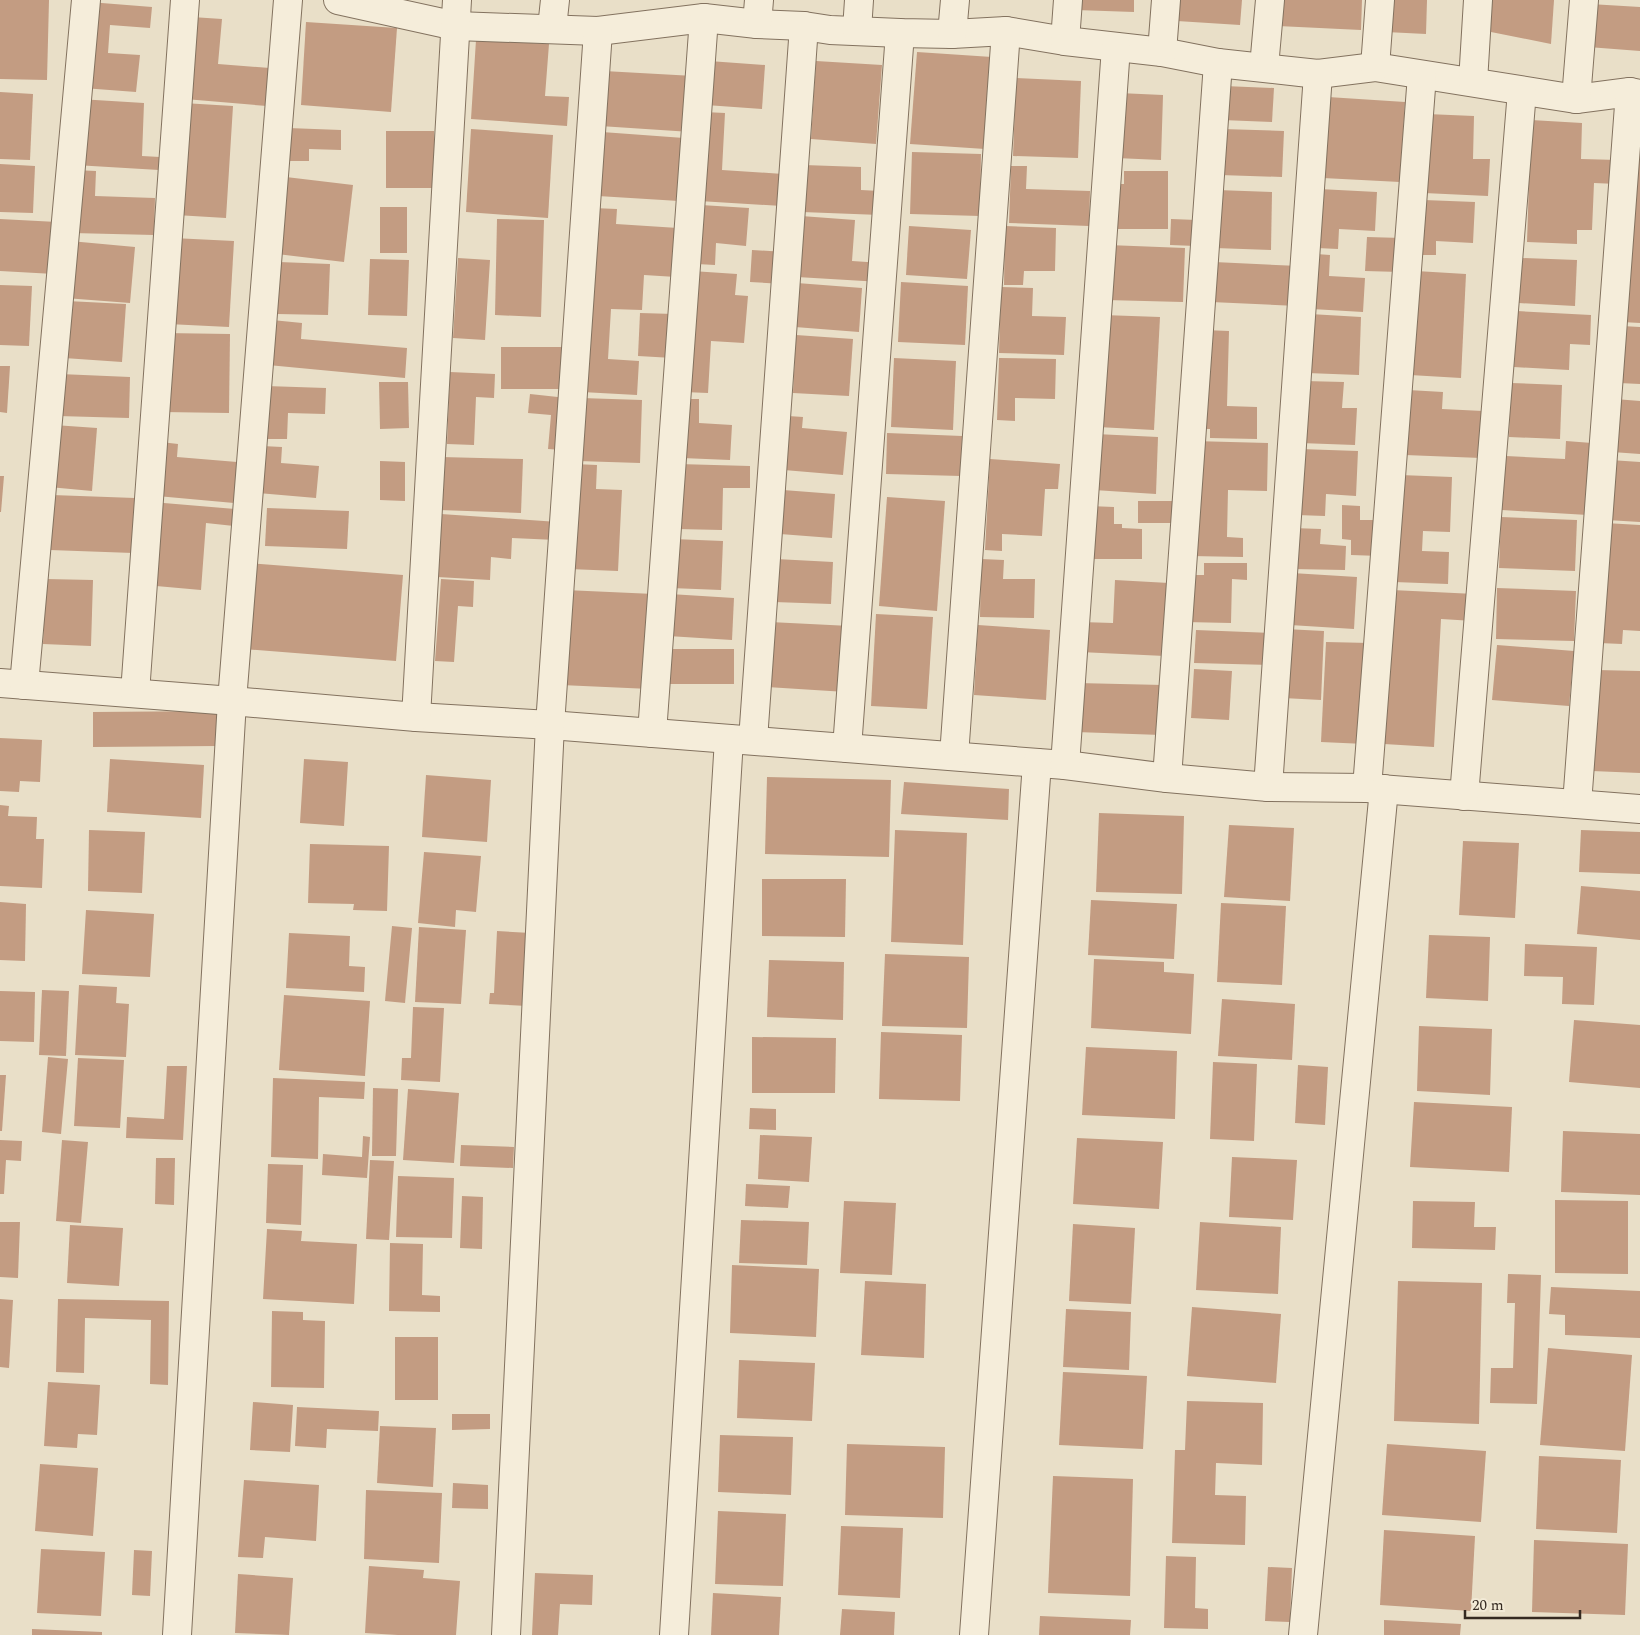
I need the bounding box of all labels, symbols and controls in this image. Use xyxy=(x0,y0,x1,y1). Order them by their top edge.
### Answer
scale bar xyxy=(1465,1588,1580,1620)
text: 20 m xyxy=(1472,1594,1504,1617)

